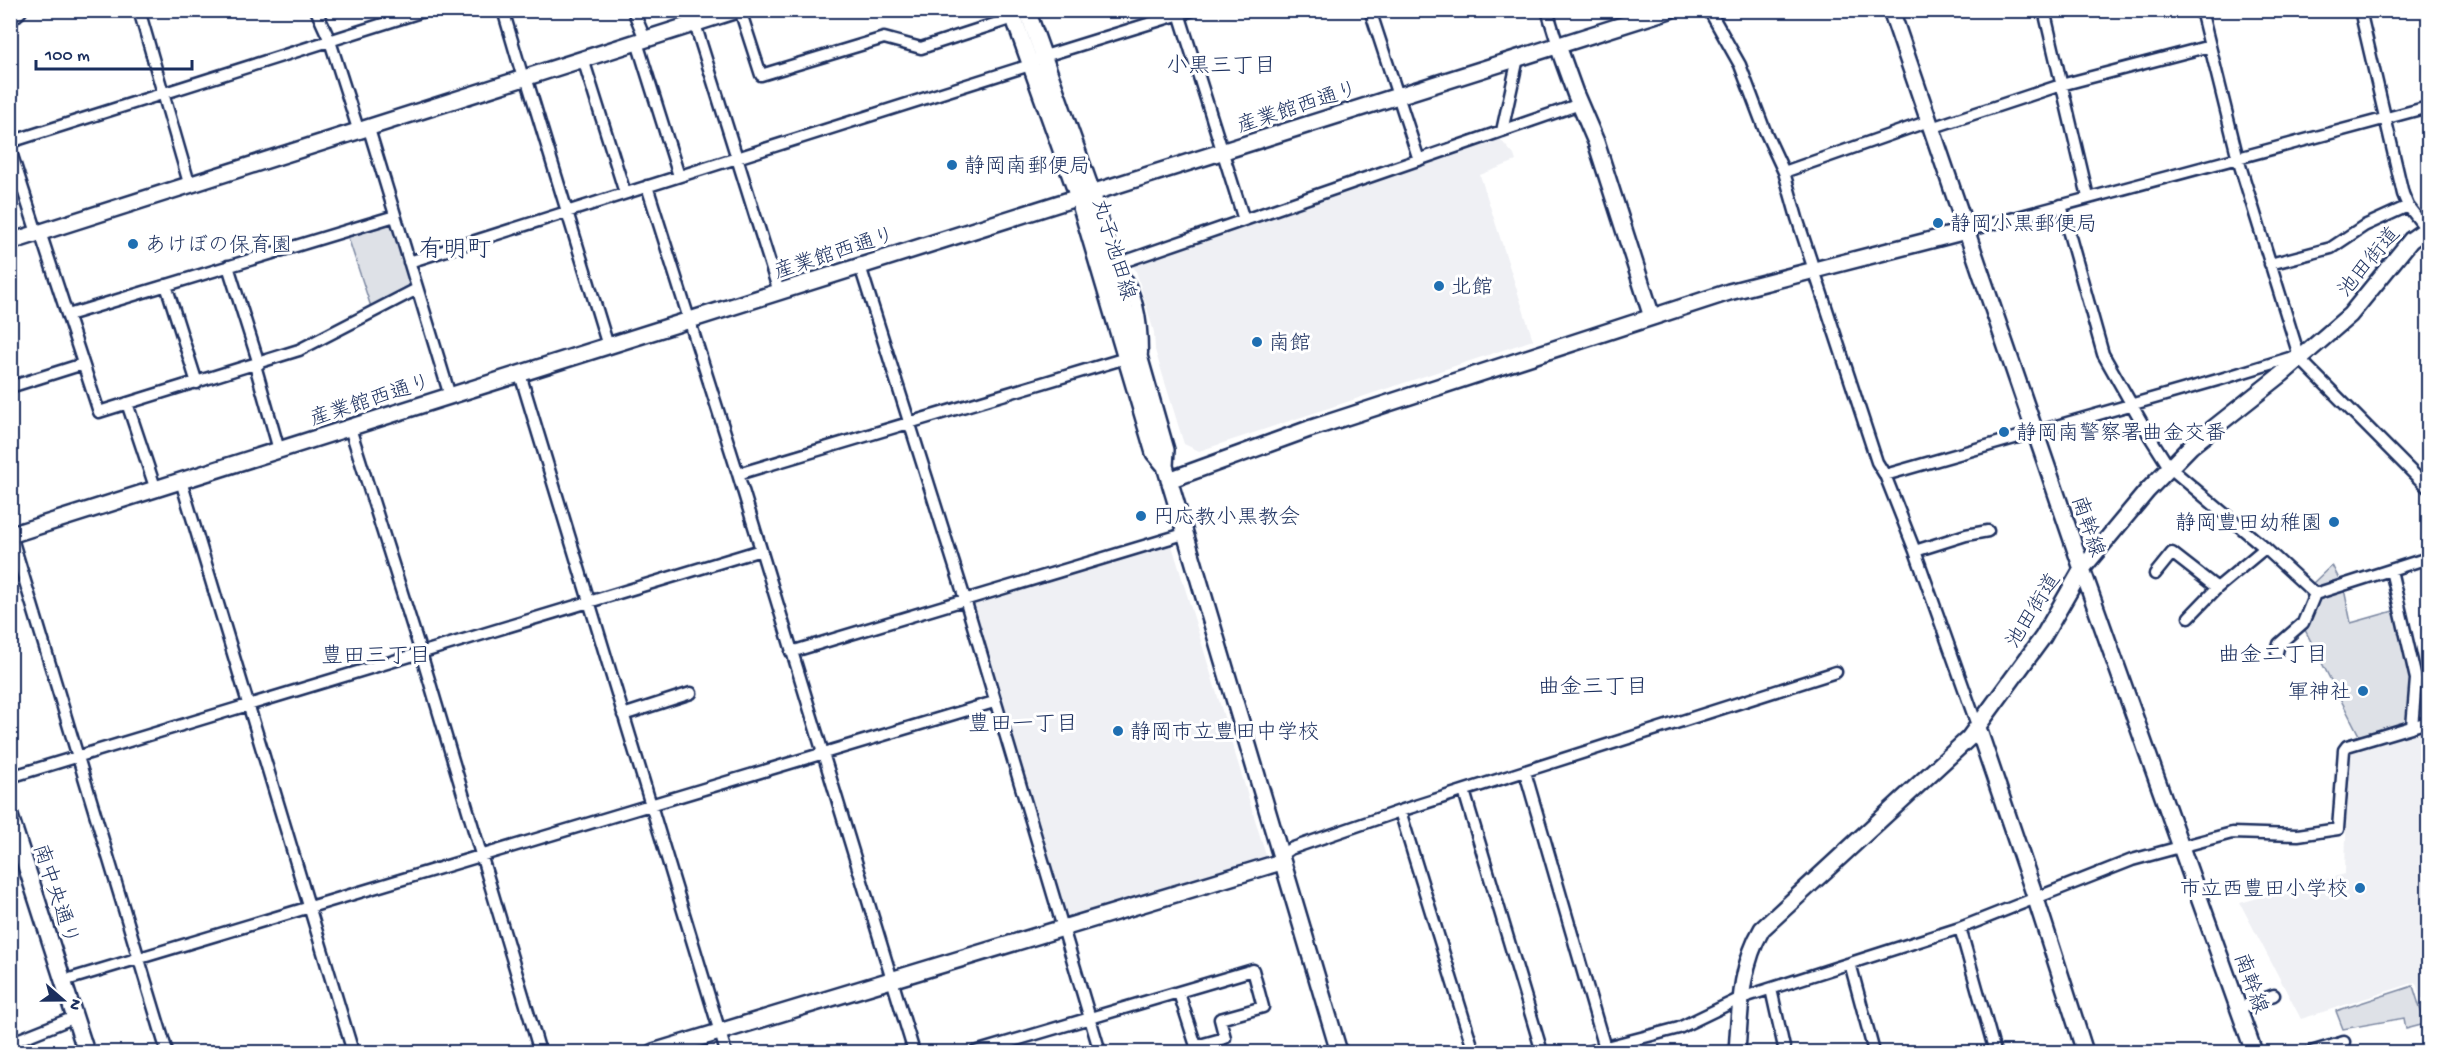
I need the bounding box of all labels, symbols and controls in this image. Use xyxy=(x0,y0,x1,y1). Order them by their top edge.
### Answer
scale bar xyxy=(36,33,192,71)
text: 100 m xyxy=(44,46,90,67)
district label: 小黒三丁目 xyxy=(1166,54,1276,81)
street label: 産業館西通り xyxy=(1234,77,1362,141)
place label: 静岡南郵便局 xyxy=(964,154,1090,181)
marker: 静岡南郵便局 xyxy=(945,158,959,172)
street label: 丸子池田線 xyxy=(1084,196,1140,304)
place label: 静岡小黒郵便局 xyxy=(1950,212,2097,239)
marker: 静岡小黒郵便局 xyxy=(1931,216,1945,230)
street label: 池田街道 xyxy=(2333,222,2407,303)
street label: 産業館西通り xyxy=(771,223,899,287)
place label: あけぼの保育園 xyxy=(145,233,292,260)
district label: 有明町 xyxy=(419,236,491,266)
marker: あけぼの保育園 xyxy=(126,237,140,251)
place label: 北館 xyxy=(1451,276,1493,302)
marker: 北館 xyxy=(1432,279,1446,293)
place label: 南館 xyxy=(1269,331,1311,358)
marker: 南館 xyxy=(1250,335,1264,349)
street label: 産業館西通り xyxy=(307,370,435,434)
place label: 静岡南警察署曲金交番 xyxy=(2016,421,2226,448)
marker: 静岡南警察署曲金交番 xyxy=(1997,425,2011,439)
street label: 南幹線 xyxy=(2064,493,2110,561)
place label: 円応教小黒教会 xyxy=(1153,505,1300,532)
marker: 円応教小黒教会 xyxy=(1134,509,1148,523)
place label: 静岡豊田幼稚園 xyxy=(2175,511,2322,538)
marker: 静岡豊田幼稚園 xyxy=(2327,515,2341,529)
street label: 池田街道 xyxy=(2001,569,2068,654)
district label: 曲金二丁目 xyxy=(2218,643,2328,670)
district label: 豊田三丁目 xyxy=(321,644,431,671)
district label: 曲金三丁目 xyxy=(1538,675,1648,702)
place label: 軍神社 xyxy=(2288,681,2351,707)
marker: 軍神社 xyxy=(2356,684,2370,698)
district label: 豊田一丁目 xyxy=(968,712,1078,739)
place label: 静岡市立豊田中学校 xyxy=(1130,720,1319,747)
marker: 静岡市立豊田中学校 xyxy=(1111,724,1125,738)
street label: 南中央通り xyxy=(26,841,84,949)
place label: 市立西豊田小学校 xyxy=(2180,878,2348,904)
marker: 市立西豊田小学校 xyxy=(2353,881,2367,895)
street label: 南幹線 xyxy=(2226,950,2273,1018)
north arrow xyxy=(33,970,93,1030)
text: N xyxy=(63,996,85,1013)

